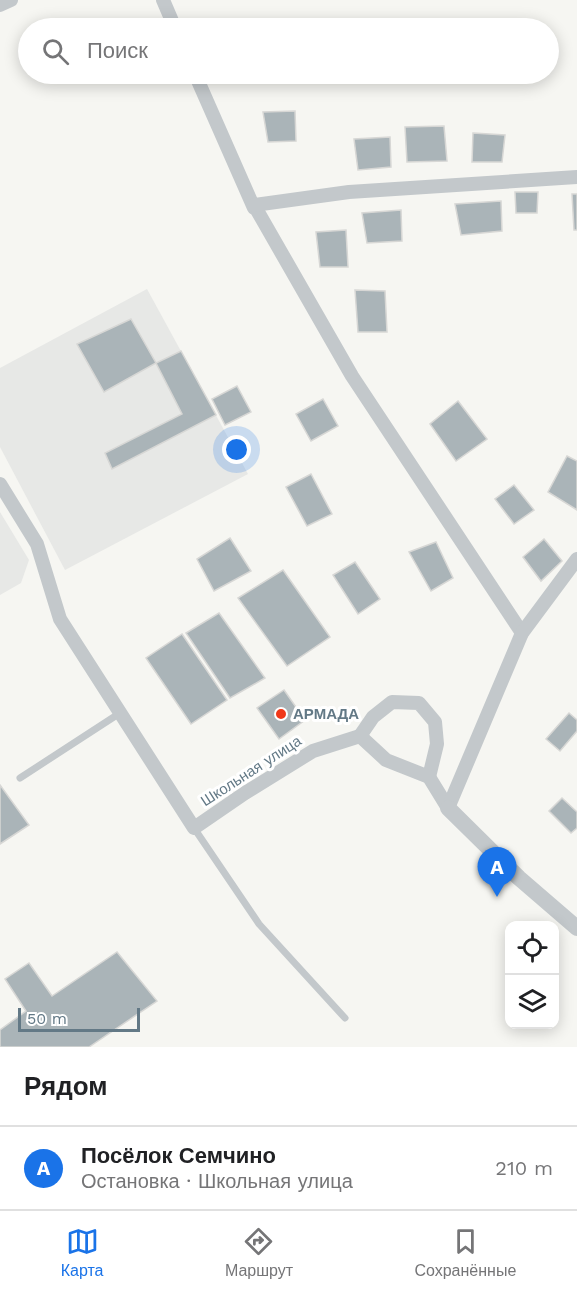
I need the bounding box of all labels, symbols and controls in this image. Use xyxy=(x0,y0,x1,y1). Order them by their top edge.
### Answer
search box xyxy=(18,18,559,84)
icon: search xyxy=(39,35,72,68)
text: Поиск xyxy=(87,38,148,63)
your location xyxy=(222,435,251,464)
place label: АРМАДА xyxy=(293,705,359,723)
marker: АРМАДА xyxy=(274,707,288,721)
street label: Школьная улица xyxy=(197,731,305,810)
pin: A xyxy=(478,848,516,897)
map controls xyxy=(505,921,559,1029)
button: locate xyxy=(505,921,559,975)
button: layers xyxy=(505,975,559,1029)
scale bar xyxy=(18,1005,140,1032)
text: 50 m xyxy=(27,1009,67,1028)
text: Рядом xyxy=(24,1071,107,1101)
text: Посёлок Семчино xyxy=(81,1143,276,1168)
text: A xyxy=(37,1156,50,1180)
text: 210 m xyxy=(495,1156,553,1180)
text: Остановка · Школьная улица xyxy=(81,1169,353,1193)
tab: Карта xyxy=(61,1225,104,1280)
tab: Маршрут xyxy=(225,1225,293,1280)
tab: Сохранённые xyxy=(414,1225,516,1280)

